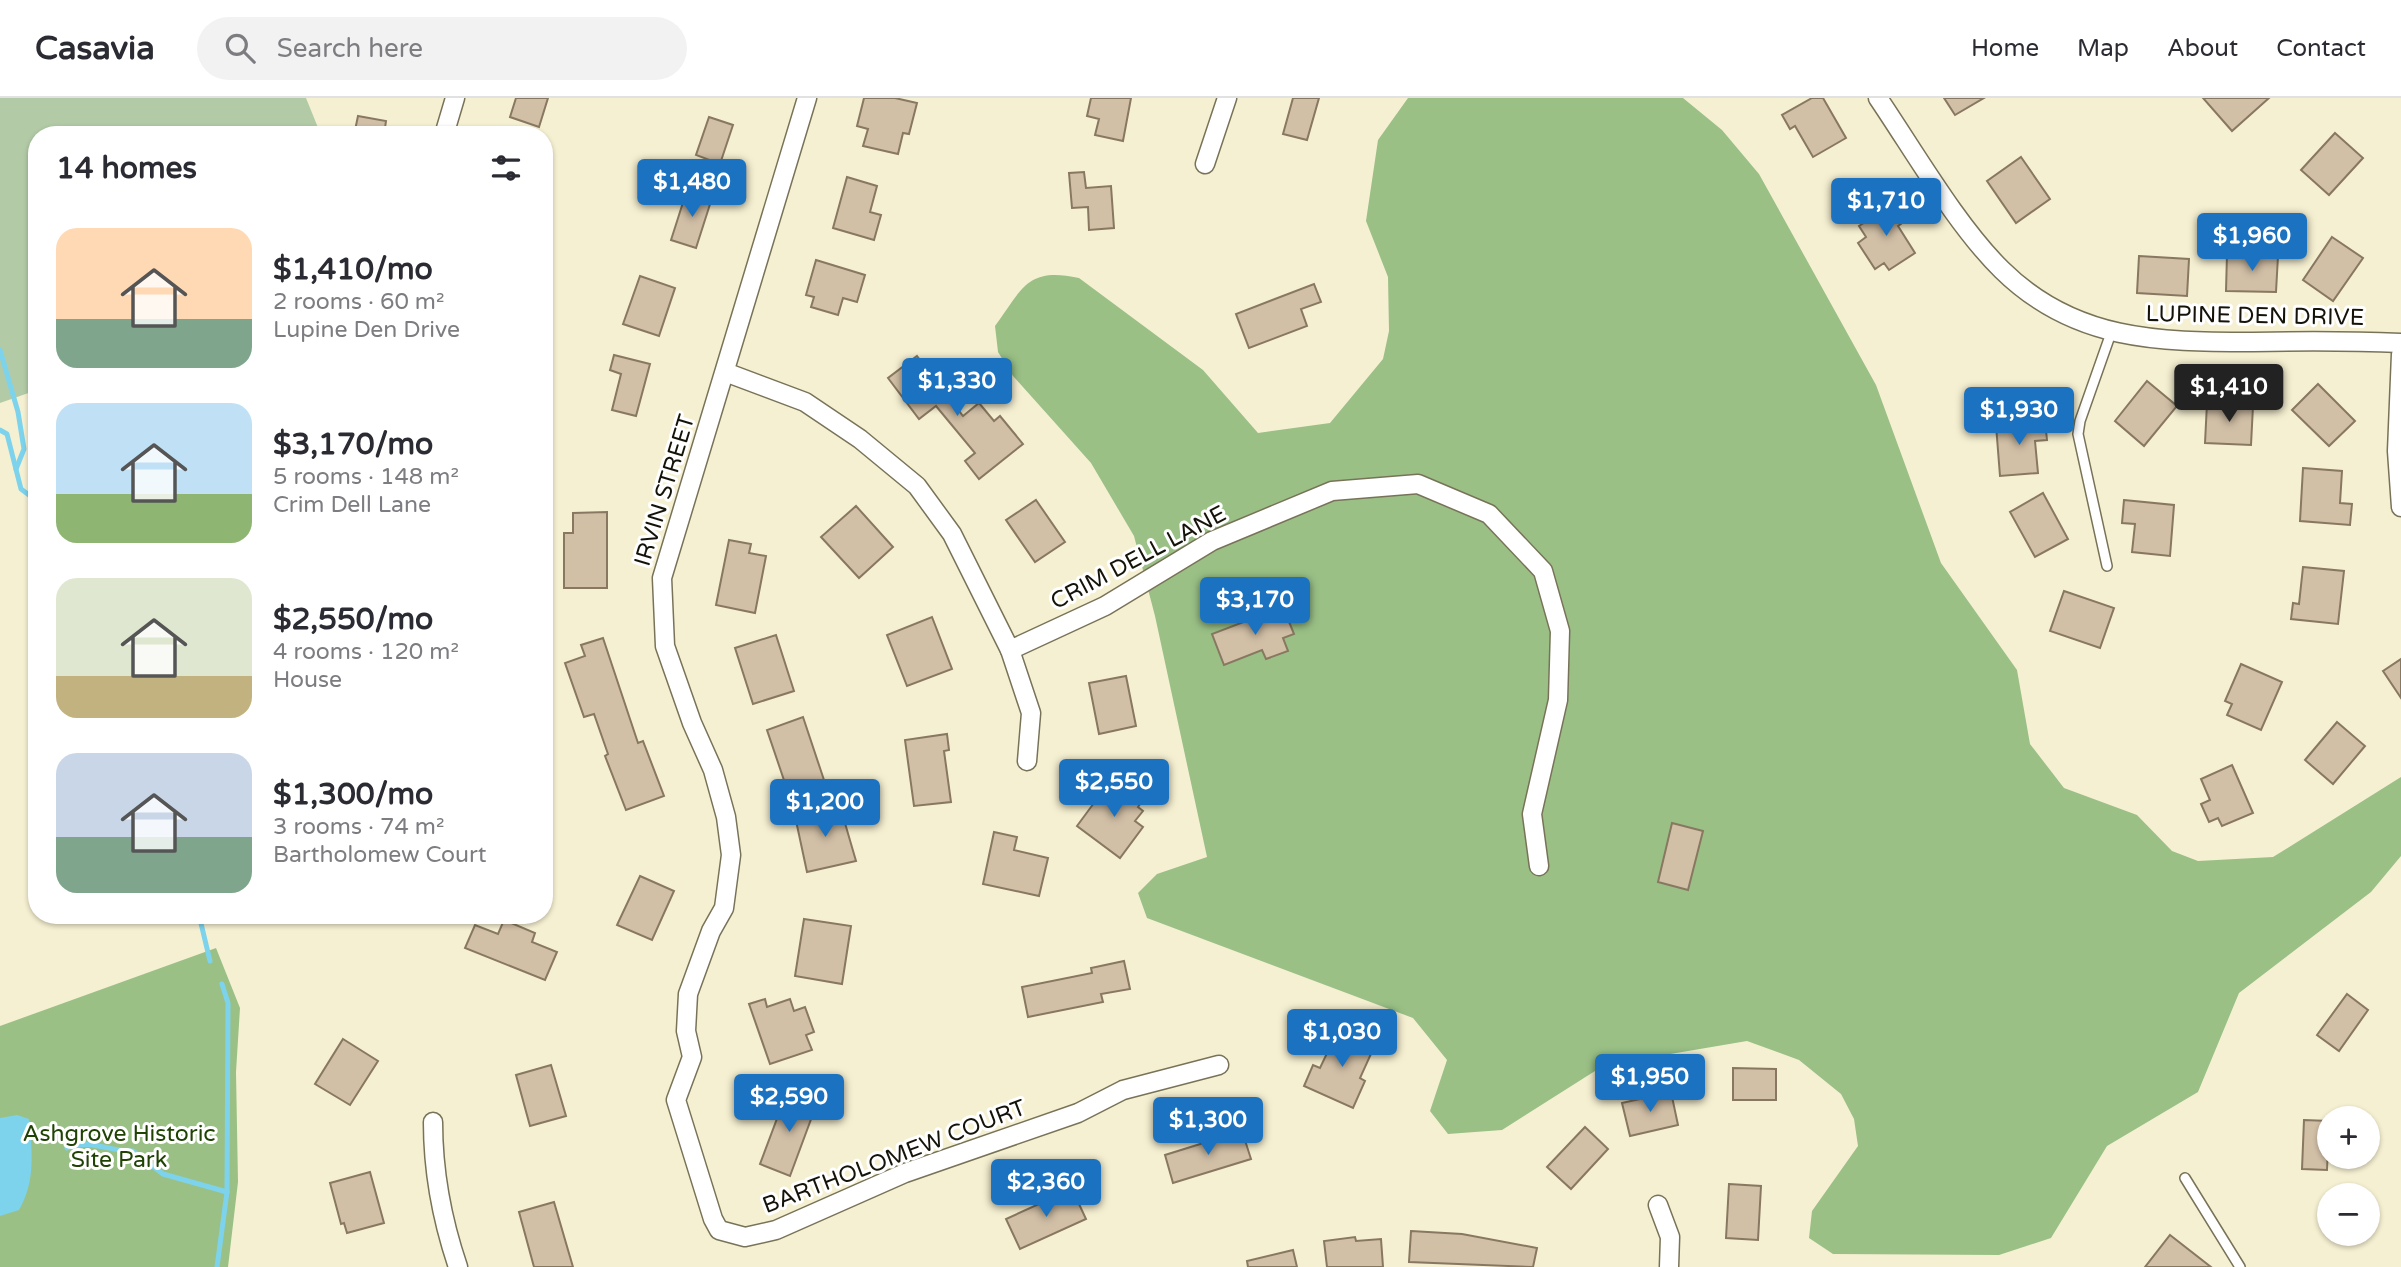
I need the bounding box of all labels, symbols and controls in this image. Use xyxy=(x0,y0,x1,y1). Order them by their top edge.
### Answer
search box xyxy=(197,17,687,80)
text: Casavia xyxy=(35,29,155,68)
icon: search xyxy=(221,29,259,67)
text: Search here xyxy=(277,33,423,64)
text: Home xyxy=(1971,34,2039,63)
text: Map xyxy=(2077,34,2129,63)
text: About xyxy=(2167,34,2238,63)
text: Contact xyxy=(2276,34,2366,63)
icon: filters xyxy=(487,149,525,187)
text: 14 homes xyxy=(56,150,197,187)
pin: $1,480 xyxy=(635,159,749,219)
text: $1,480 xyxy=(653,168,731,196)
pin: $1,710 xyxy=(1829,178,1943,238)
text: $1,710 xyxy=(1847,187,1925,215)
pin: $1,960 xyxy=(2195,214,2309,273)
text: $1,960 xyxy=(2213,222,2291,250)
text: $1,410/mo xyxy=(273,251,433,288)
icon: home xyxy=(112,256,196,340)
text: 2 rooms · 60 m² xyxy=(273,288,444,316)
street label: LUPINE DEN DRIVE xyxy=(2145,300,2365,332)
text: Lupine Den Drive xyxy=(273,316,460,344)
pin: $1,330 xyxy=(900,358,1014,418)
pin: $1,410 xyxy=(2172,364,2286,424)
text: $1,330 xyxy=(918,367,996,395)
text: $1,410 xyxy=(2190,373,2268,401)
pin: $1,930 xyxy=(1962,388,2076,447)
text: $1,930 xyxy=(1980,396,2058,424)
street label: IRVIN STREET xyxy=(629,411,701,569)
text: $3,170/mo xyxy=(273,426,433,463)
icon: home xyxy=(112,431,196,515)
text: 5 rooms · 148 m² xyxy=(273,463,459,491)
text: Crim Dell Lane xyxy=(273,491,431,519)
street label: CRIM DELL LANE xyxy=(1046,500,1231,616)
pin: $3,170 xyxy=(1198,578,1312,637)
text: $3,170 xyxy=(1216,586,1294,614)
text: $2,550/mo xyxy=(273,601,433,638)
icon: home xyxy=(112,606,196,690)
text: 4 rooms · 120 m² xyxy=(273,638,459,666)
text: House xyxy=(273,666,342,694)
pin: $2,550 xyxy=(1057,760,1171,819)
text: $2,550 xyxy=(1075,768,1153,796)
text: $1,300/mo xyxy=(273,776,433,813)
pin: $1,200 xyxy=(768,780,882,839)
icon: home xyxy=(112,781,196,865)
text: $1,200 xyxy=(786,788,864,816)
text: 3 rooms · 74 m² xyxy=(273,813,444,841)
text: Bartholomew Court xyxy=(273,841,487,869)
pin: $1,030 xyxy=(1285,1010,1399,1069)
text: $1,030 xyxy=(1303,1018,1381,1046)
pin: $1,950 xyxy=(1593,1054,1707,1114)
text: $1,950 xyxy=(1611,1063,1689,1091)
pin: $2,590 xyxy=(732,1074,846,1134)
text: $2,590 xyxy=(750,1083,828,1111)
street label: BARTHOLOMEW COURT xyxy=(759,1094,1030,1220)
pin: $1,300 xyxy=(1151,1098,1265,1157)
text: $1,300 xyxy=(1169,1106,1247,1134)
map controls xyxy=(2317,1106,2380,1246)
button: + xyxy=(2317,1106,2380,1169)
park label: Ashgrove Historic Site Park xyxy=(22,1120,216,1174)
pin: $2,360 xyxy=(989,1160,1103,1219)
text: $2,360 xyxy=(1007,1168,1085,1196)
button: − xyxy=(2317,1183,2380,1246)

